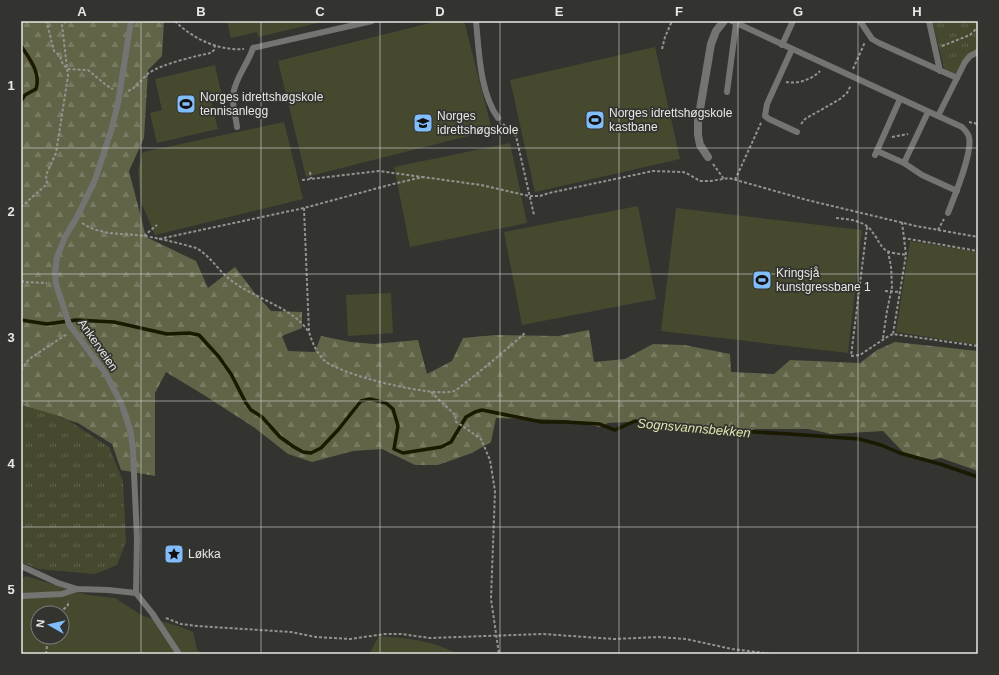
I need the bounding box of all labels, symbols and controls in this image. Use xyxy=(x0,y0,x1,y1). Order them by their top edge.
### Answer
text: A xyxy=(77,4,87,19)
text: B xyxy=(196,4,206,19)
text: C xyxy=(315,4,325,19)
text: D xyxy=(435,4,445,19)
text: E xyxy=(555,4,564,19)
text: F xyxy=(675,4,683,19)
text: G xyxy=(793,4,803,19)
text: H xyxy=(912,4,922,19)
text: 1 xyxy=(7,78,15,93)
place label: Norges idrettshøgskole tennisanlegg xyxy=(200,90,324,118)
sports icon: Norges idrettshøgskole tennisanlegg xyxy=(175,93,197,115)
place label: Norges idrettshøgskole kastbane xyxy=(609,106,733,134)
place label: Norges idrettshøgskole xyxy=(437,109,519,137)
sports icon: Norges idrettshøgskole kastbane xyxy=(584,109,606,131)
school or university icon: Norges idrettshøgskole xyxy=(412,112,434,134)
text: 2 xyxy=(7,204,15,219)
place label: Kringsjå kunstgressbane 1 xyxy=(776,266,871,294)
sports icon: Kringsjå kunstgressbane 1 xyxy=(751,269,773,291)
street label: Ankerveien xyxy=(75,316,121,374)
text: 3 xyxy=(7,330,15,345)
water label: Sognsvannsbekken xyxy=(637,416,751,440)
text: 4 xyxy=(7,456,15,471)
place icon: Løkka xyxy=(163,543,185,565)
place label: Løkka xyxy=(188,547,221,561)
text: 5 xyxy=(7,582,15,597)
north arrow xyxy=(30,605,70,645)
text: N xyxy=(34,619,47,628)

